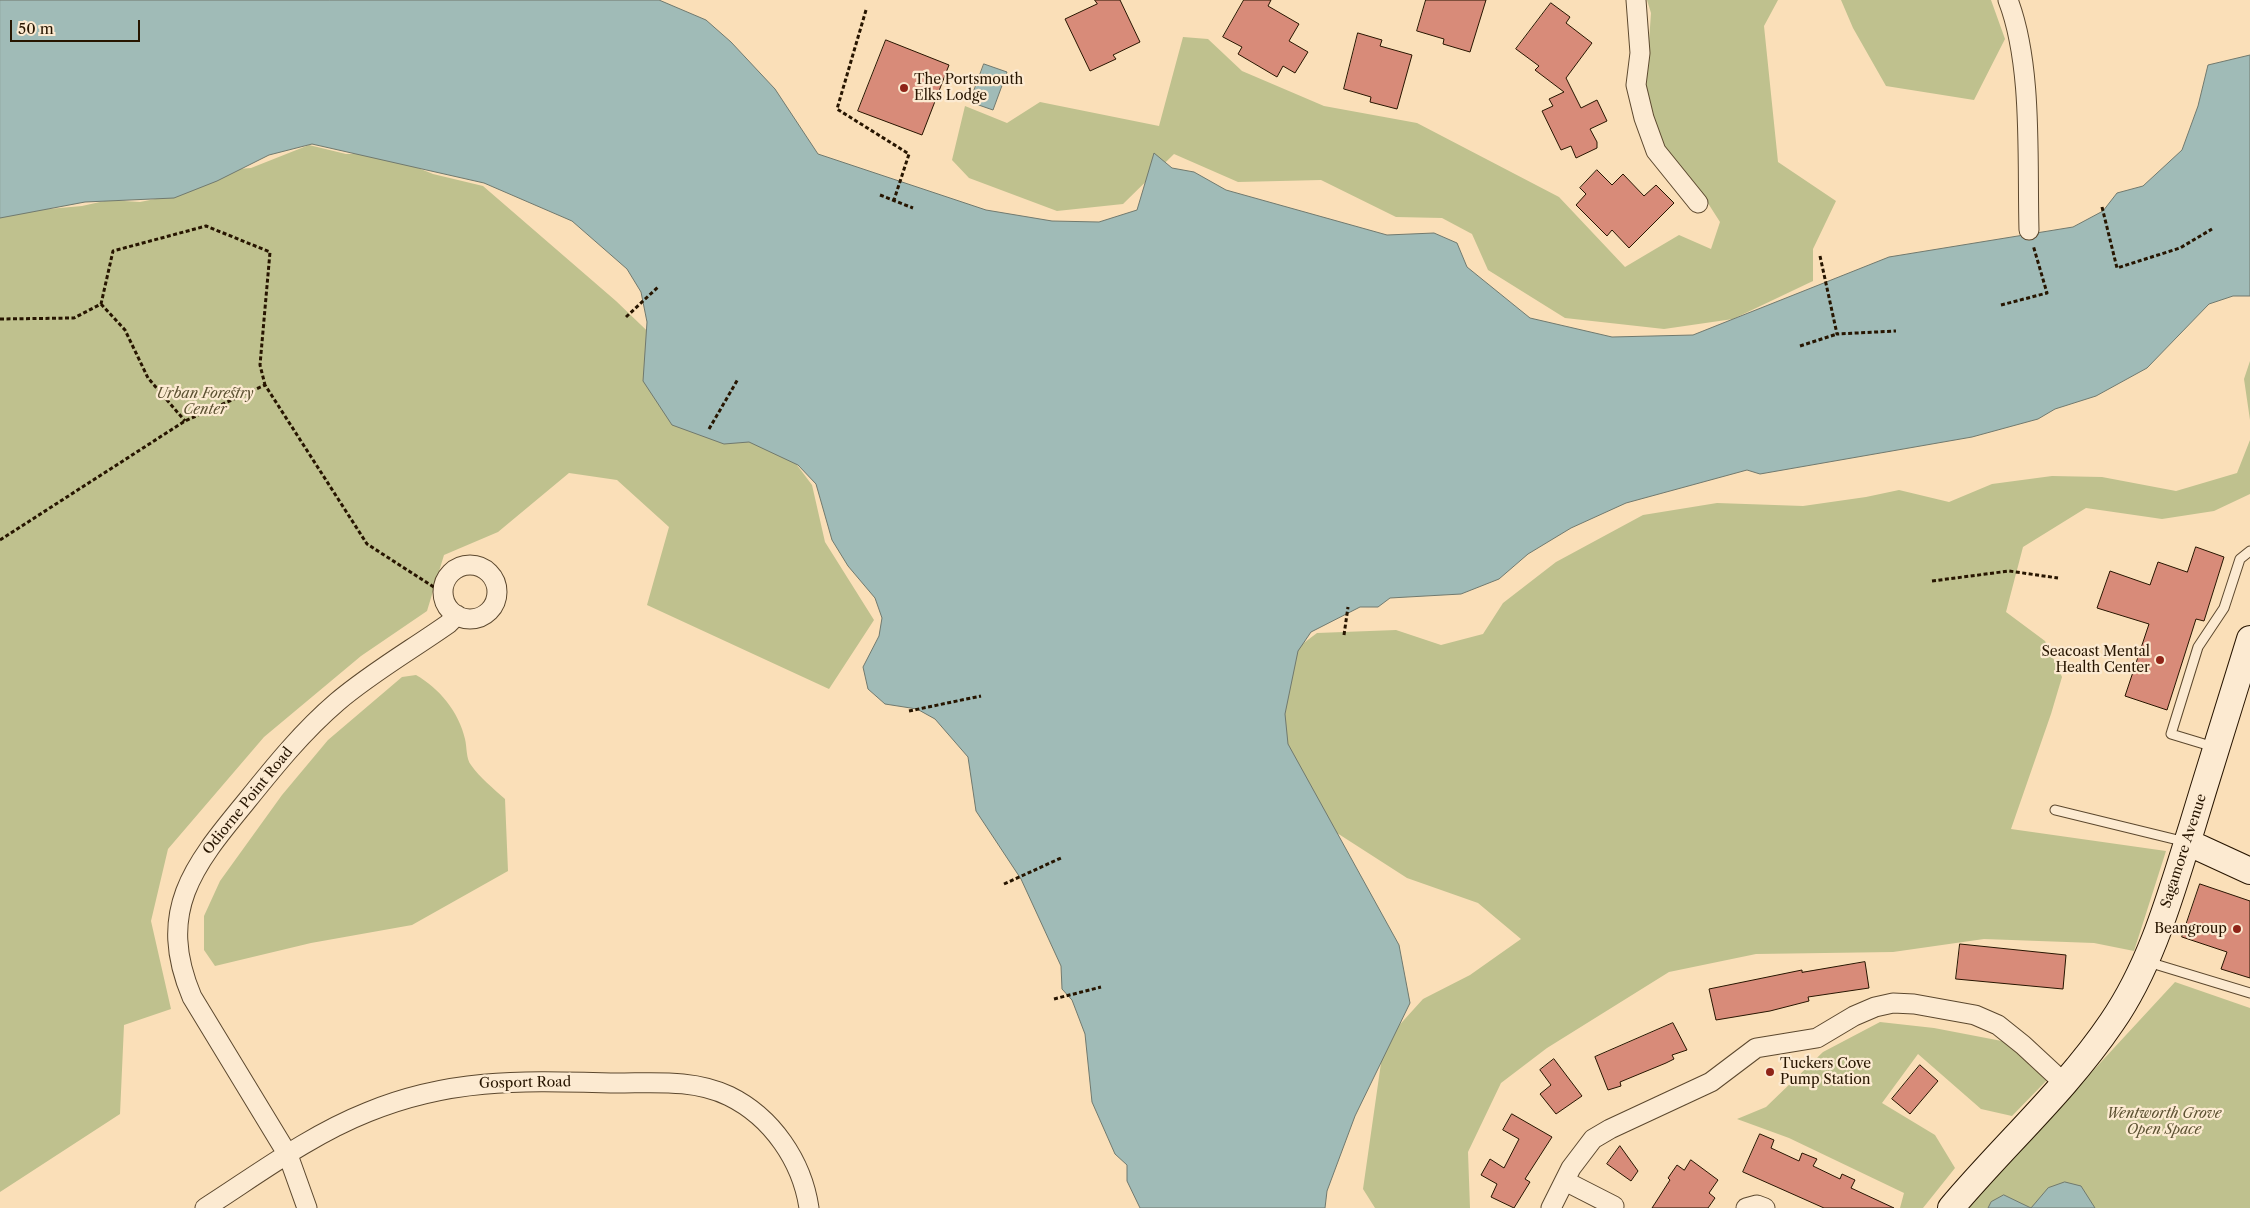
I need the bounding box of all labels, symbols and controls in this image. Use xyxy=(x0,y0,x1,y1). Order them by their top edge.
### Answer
scale bar xyxy=(12,10,142,42)
text: 50 m xyxy=(18,19,54,38)
place label: The Portsmouth Elks Lodge xyxy=(914,72,1023,104)
marker: The Portsmouth Elks Lodge xyxy=(898,82,910,94)
park label: Urban Forestry Center xyxy=(156,386,254,418)
place label: Seacoast Mental Health Center xyxy=(2041,644,2150,676)
marker: Seacoast Mental Health Center xyxy=(2154,654,2166,666)
street label: Odiorne Point Road xyxy=(200,744,296,858)
street label: Sagamore Avenue xyxy=(2158,792,2210,910)
place label: Beangroup xyxy=(2154,921,2227,937)
marker: Beangroup xyxy=(2231,923,2243,935)
place label: Tuckers Cove Pump Station xyxy=(1780,1056,1871,1088)
marker: Tuckers Cove Pump Station xyxy=(1764,1066,1776,1078)
street label: Gosport Road xyxy=(479,1074,571,1092)
park label: Wentworth Grove Open Space xyxy=(2106,1106,2222,1138)

